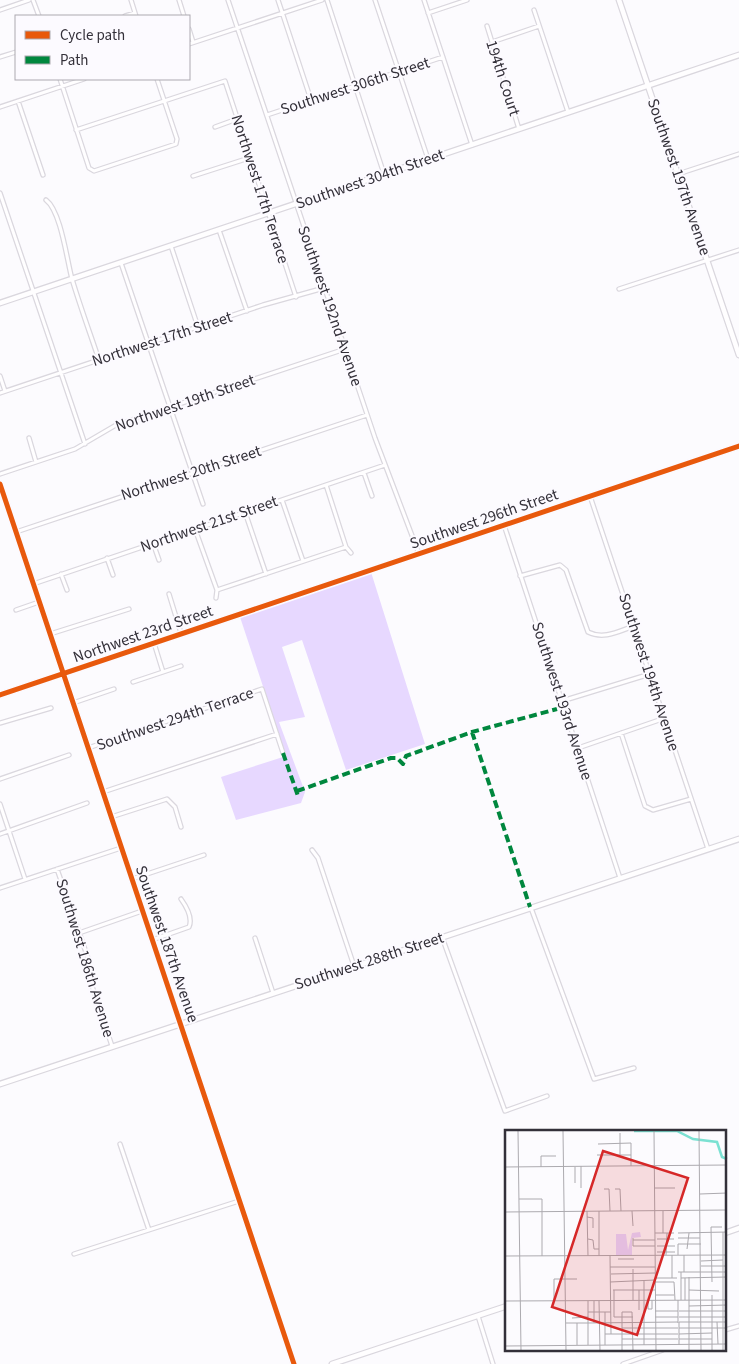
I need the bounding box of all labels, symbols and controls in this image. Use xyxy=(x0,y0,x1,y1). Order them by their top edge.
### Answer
legend xyxy=(15,15,190,80)
text: Cycle path xyxy=(60,25,125,46)
street label: 194th Court xyxy=(480,37,526,119)
text: Path xyxy=(60,50,88,71)
street label: Southwest 306th Street xyxy=(278,51,433,121)
street label: Southwest 197th Avenue xyxy=(642,95,716,259)
street label: Northwest 17th Terrace xyxy=(226,112,294,266)
street label: Southwest 304th Street xyxy=(293,143,448,215)
street label: Southwest 192nd Avenue xyxy=(292,223,368,389)
street label: Northwest 17th Street xyxy=(89,306,236,372)
street label: Northwest 19th Street xyxy=(112,369,258,437)
street label: Northwest 20th Street xyxy=(118,440,265,506)
street label: Southwest 296th Street xyxy=(407,483,562,555)
street label: Northwest 21st Street xyxy=(137,490,281,558)
street label: Southwest 194th Avenue xyxy=(613,590,685,754)
street label: Northwest 23rd Street xyxy=(70,600,216,668)
street label: Southwest 193rd Avenue xyxy=(526,619,598,783)
street label: Southwest 294th Terrace xyxy=(94,682,257,756)
street label: Southwest 187th Avenue xyxy=(130,862,204,1026)
street label: Southwest 186th Avenue xyxy=(50,876,120,1040)
street label: Southwest 288th Street xyxy=(292,926,447,996)
inset map xyxy=(505,1130,726,1352)

